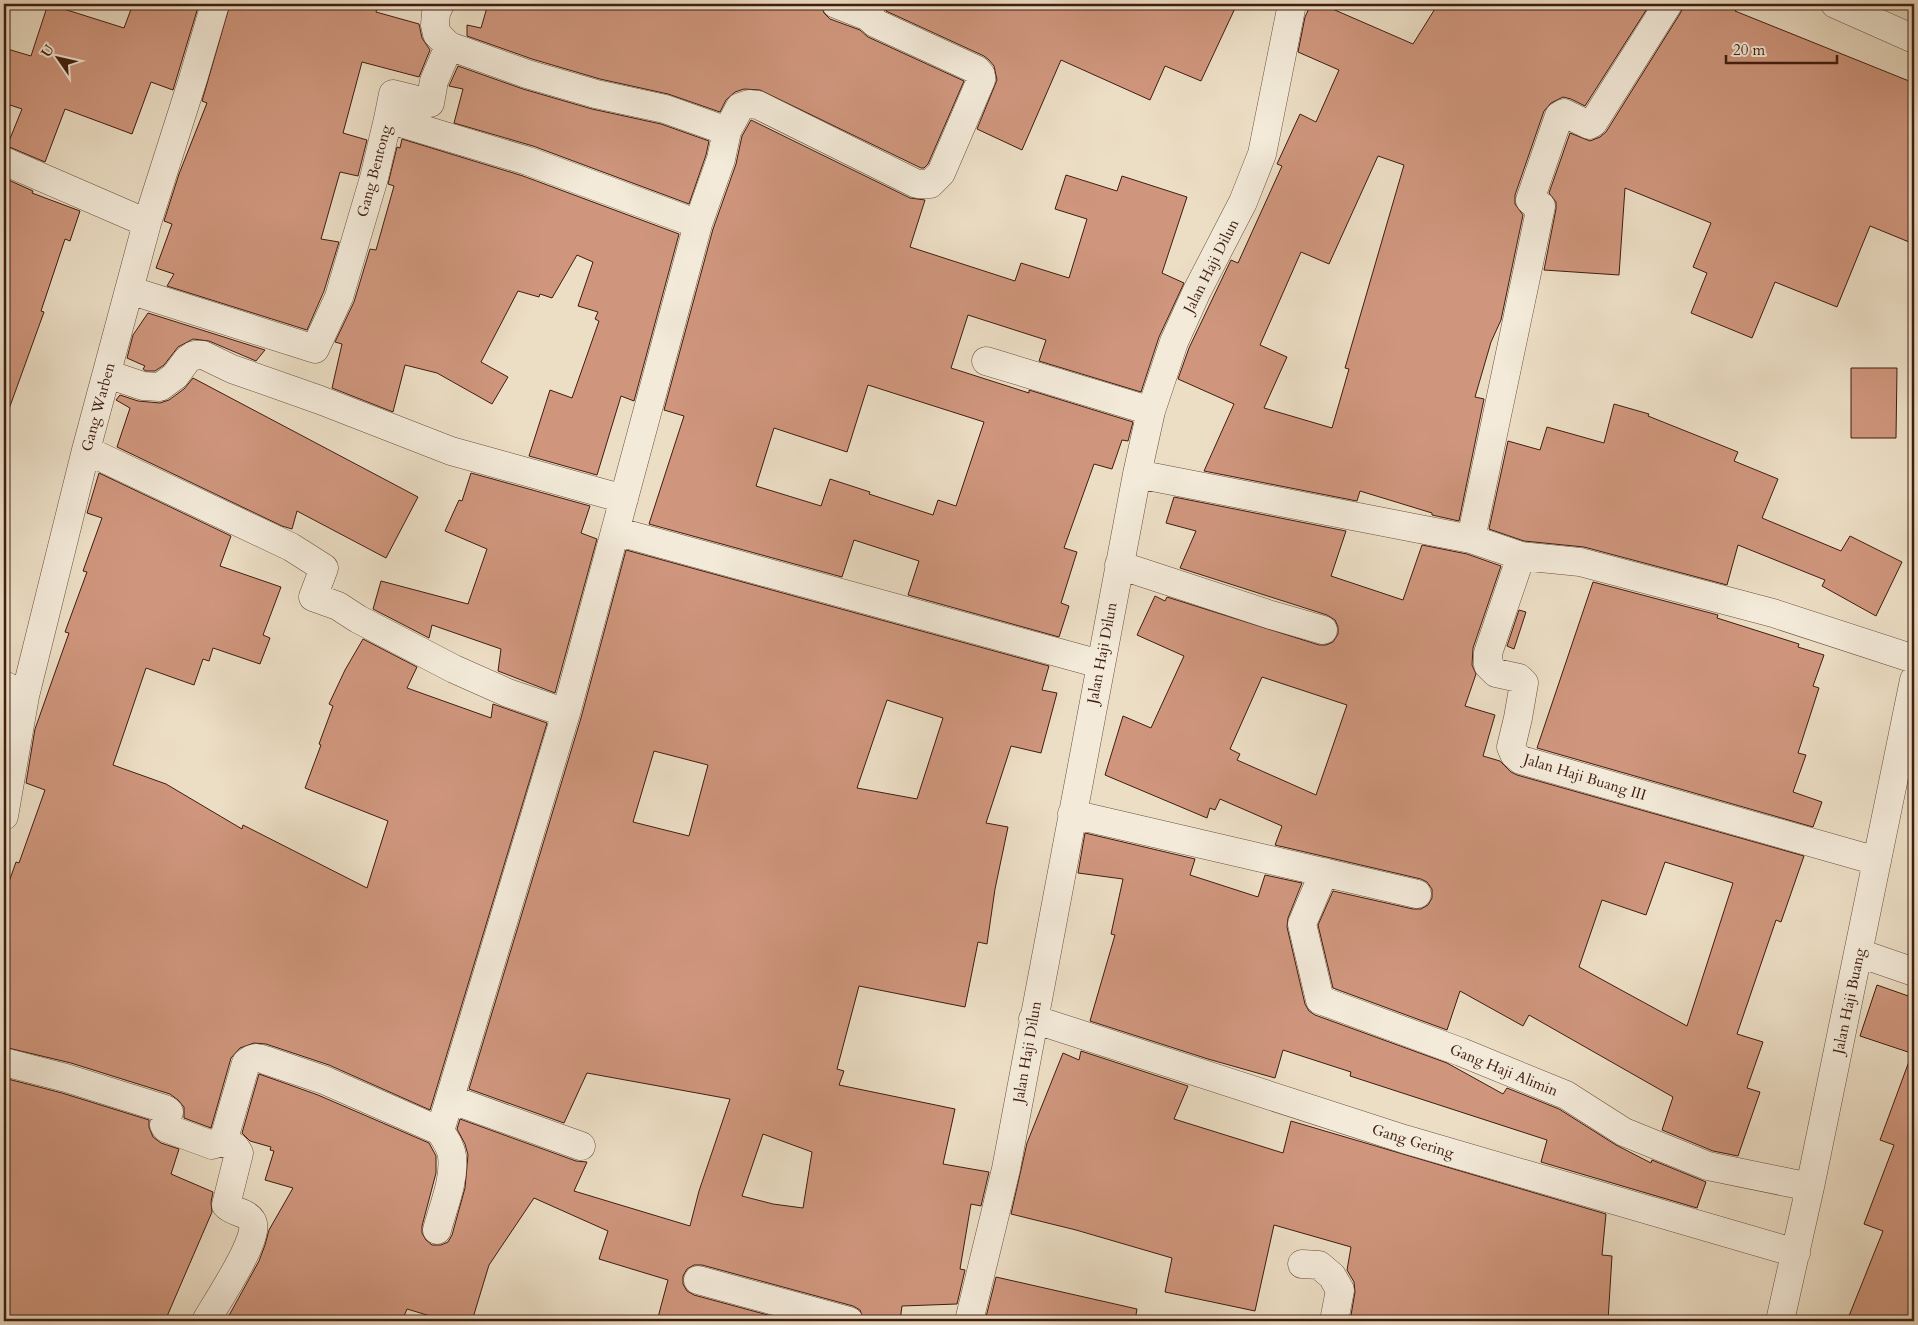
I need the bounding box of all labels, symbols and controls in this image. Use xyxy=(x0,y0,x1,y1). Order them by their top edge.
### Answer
north arrow xyxy=(32,32,82,82)
scale bar xyxy=(1726,32,1837,64)
text: U xyxy=(37,40,59,61)
text: 20 m xyxy=(1733,40,1765,60)
street label: Gang Bentong xyxy=(352,122,396,219)
street label: Jalan Haji Dilun xyxy=(1178,215,1243,318)
street label: Gang Warben xyxy=(77,360,120,454)
street label: Jalan Haji Dilun xyxy=(1082,600,1122,707)
street label: Jalan Haji Buang III xyxy=(1519,748,1649,805)
street label: Jalan Haji Buang xyxy=(1828,946,1870,1058)
street label: Jalan Haji Dilun xyxy=(1008,999,1046,1106)
street label: Gang Haji Alimin xyxy=(1447,1039,1561,1101)
street label: Gang Gering xyxy=(1370,1119,1457,1163)

